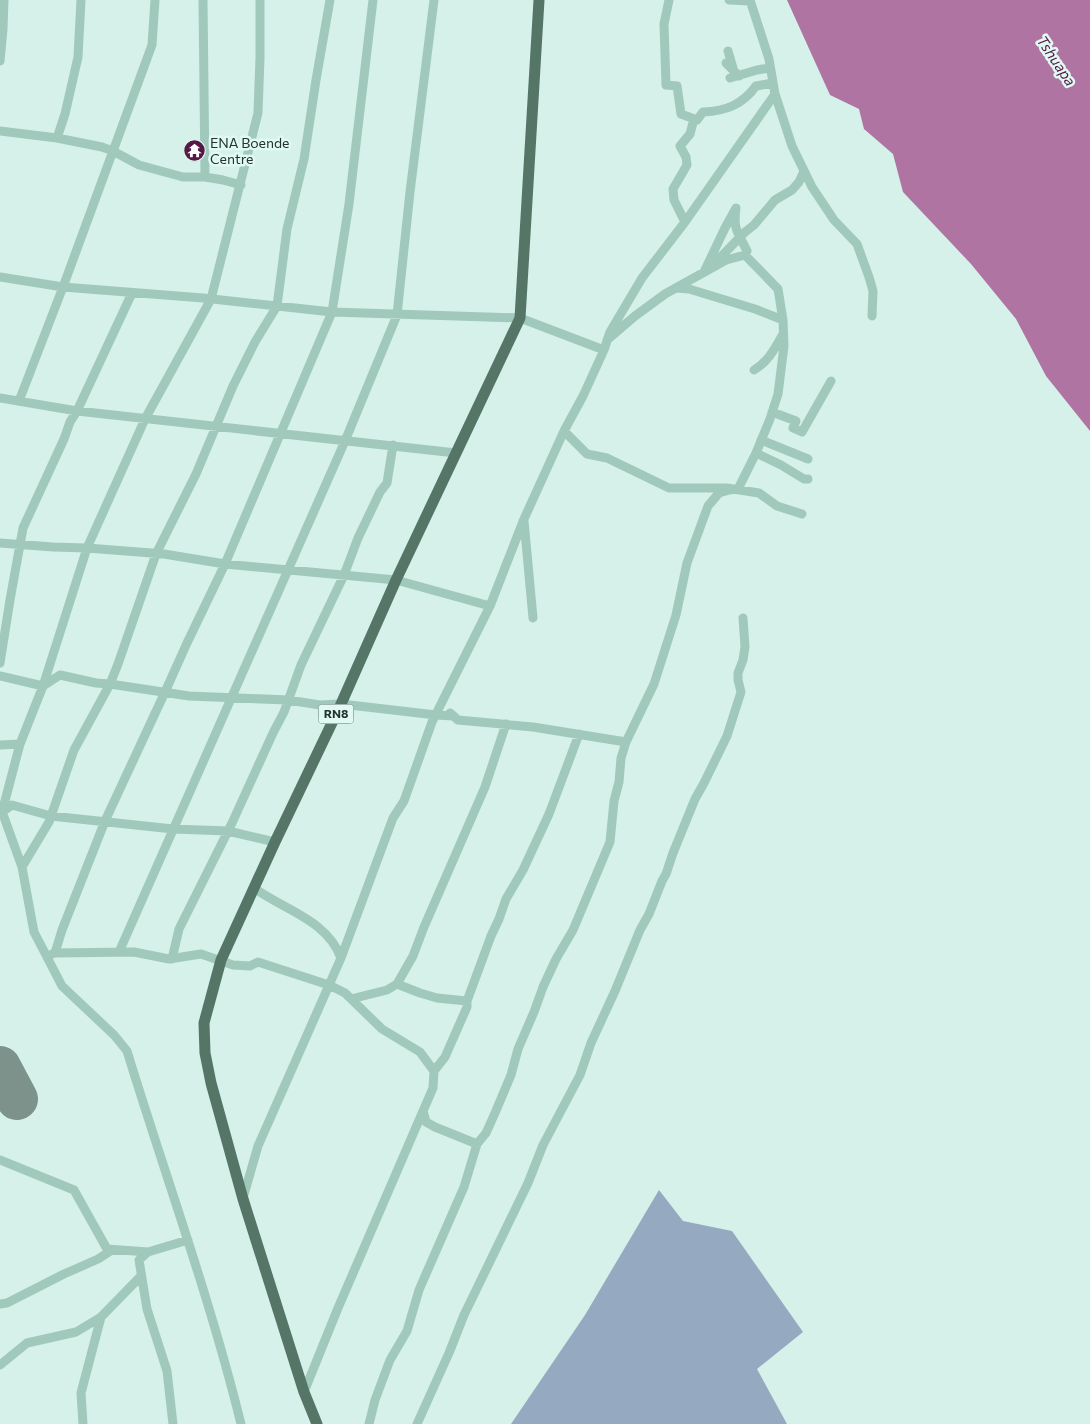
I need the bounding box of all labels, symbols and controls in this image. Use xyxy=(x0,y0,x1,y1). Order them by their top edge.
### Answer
water label: Tshuapa xyxy=(1033,32,1080,89)
place label: ENA Boende Centre xyxy=(210,134,290,167)
temple icon: ENA Boende Centre xyxy=(182,139,206,163)
road number: RN8 xyxy=(318,704,354,724)

